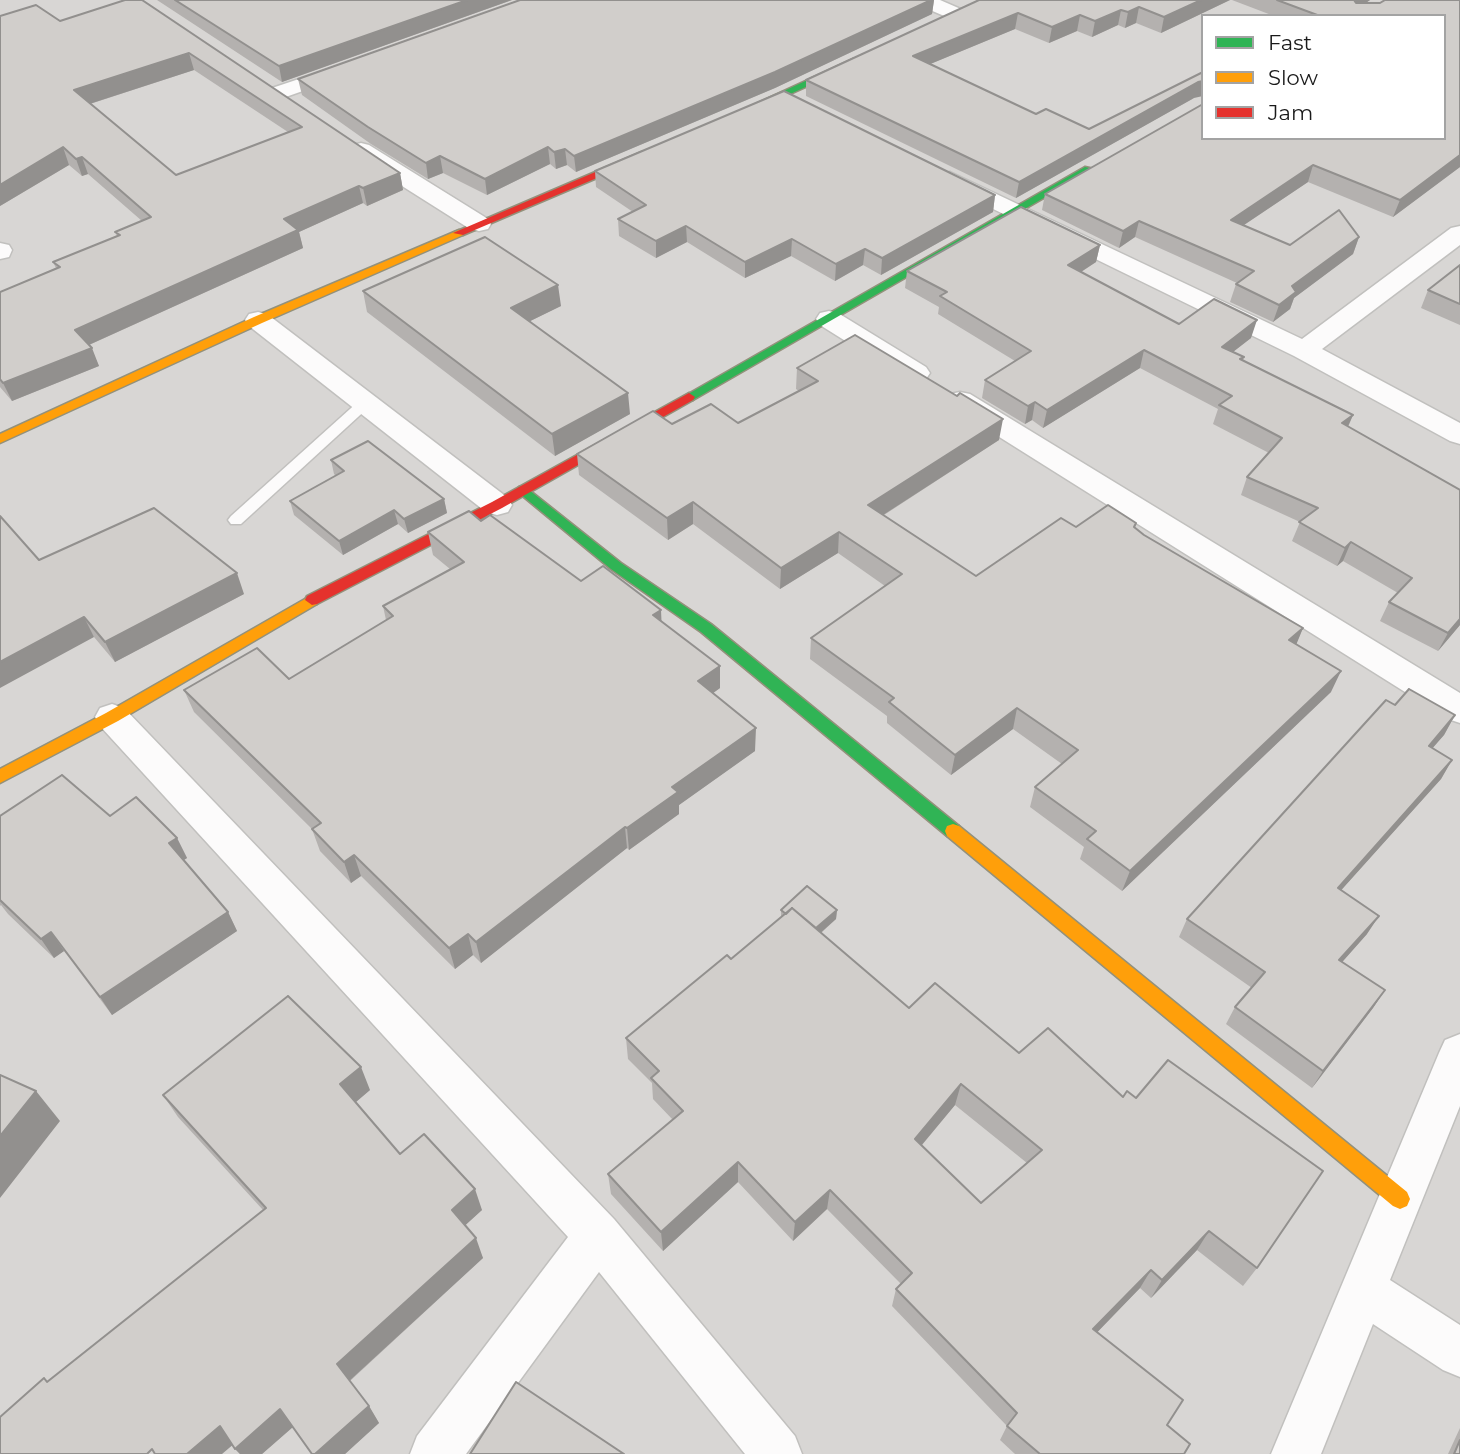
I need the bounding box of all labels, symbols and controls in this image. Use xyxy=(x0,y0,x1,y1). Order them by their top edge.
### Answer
legend xyxy=(1201,14,1446,140)
text: Fast xyxy=(1268,30,1312,55)
text: Slow xyxy=(1268,65,1318,90)
text: Jam xyxy=(1268,100,1313,125)

